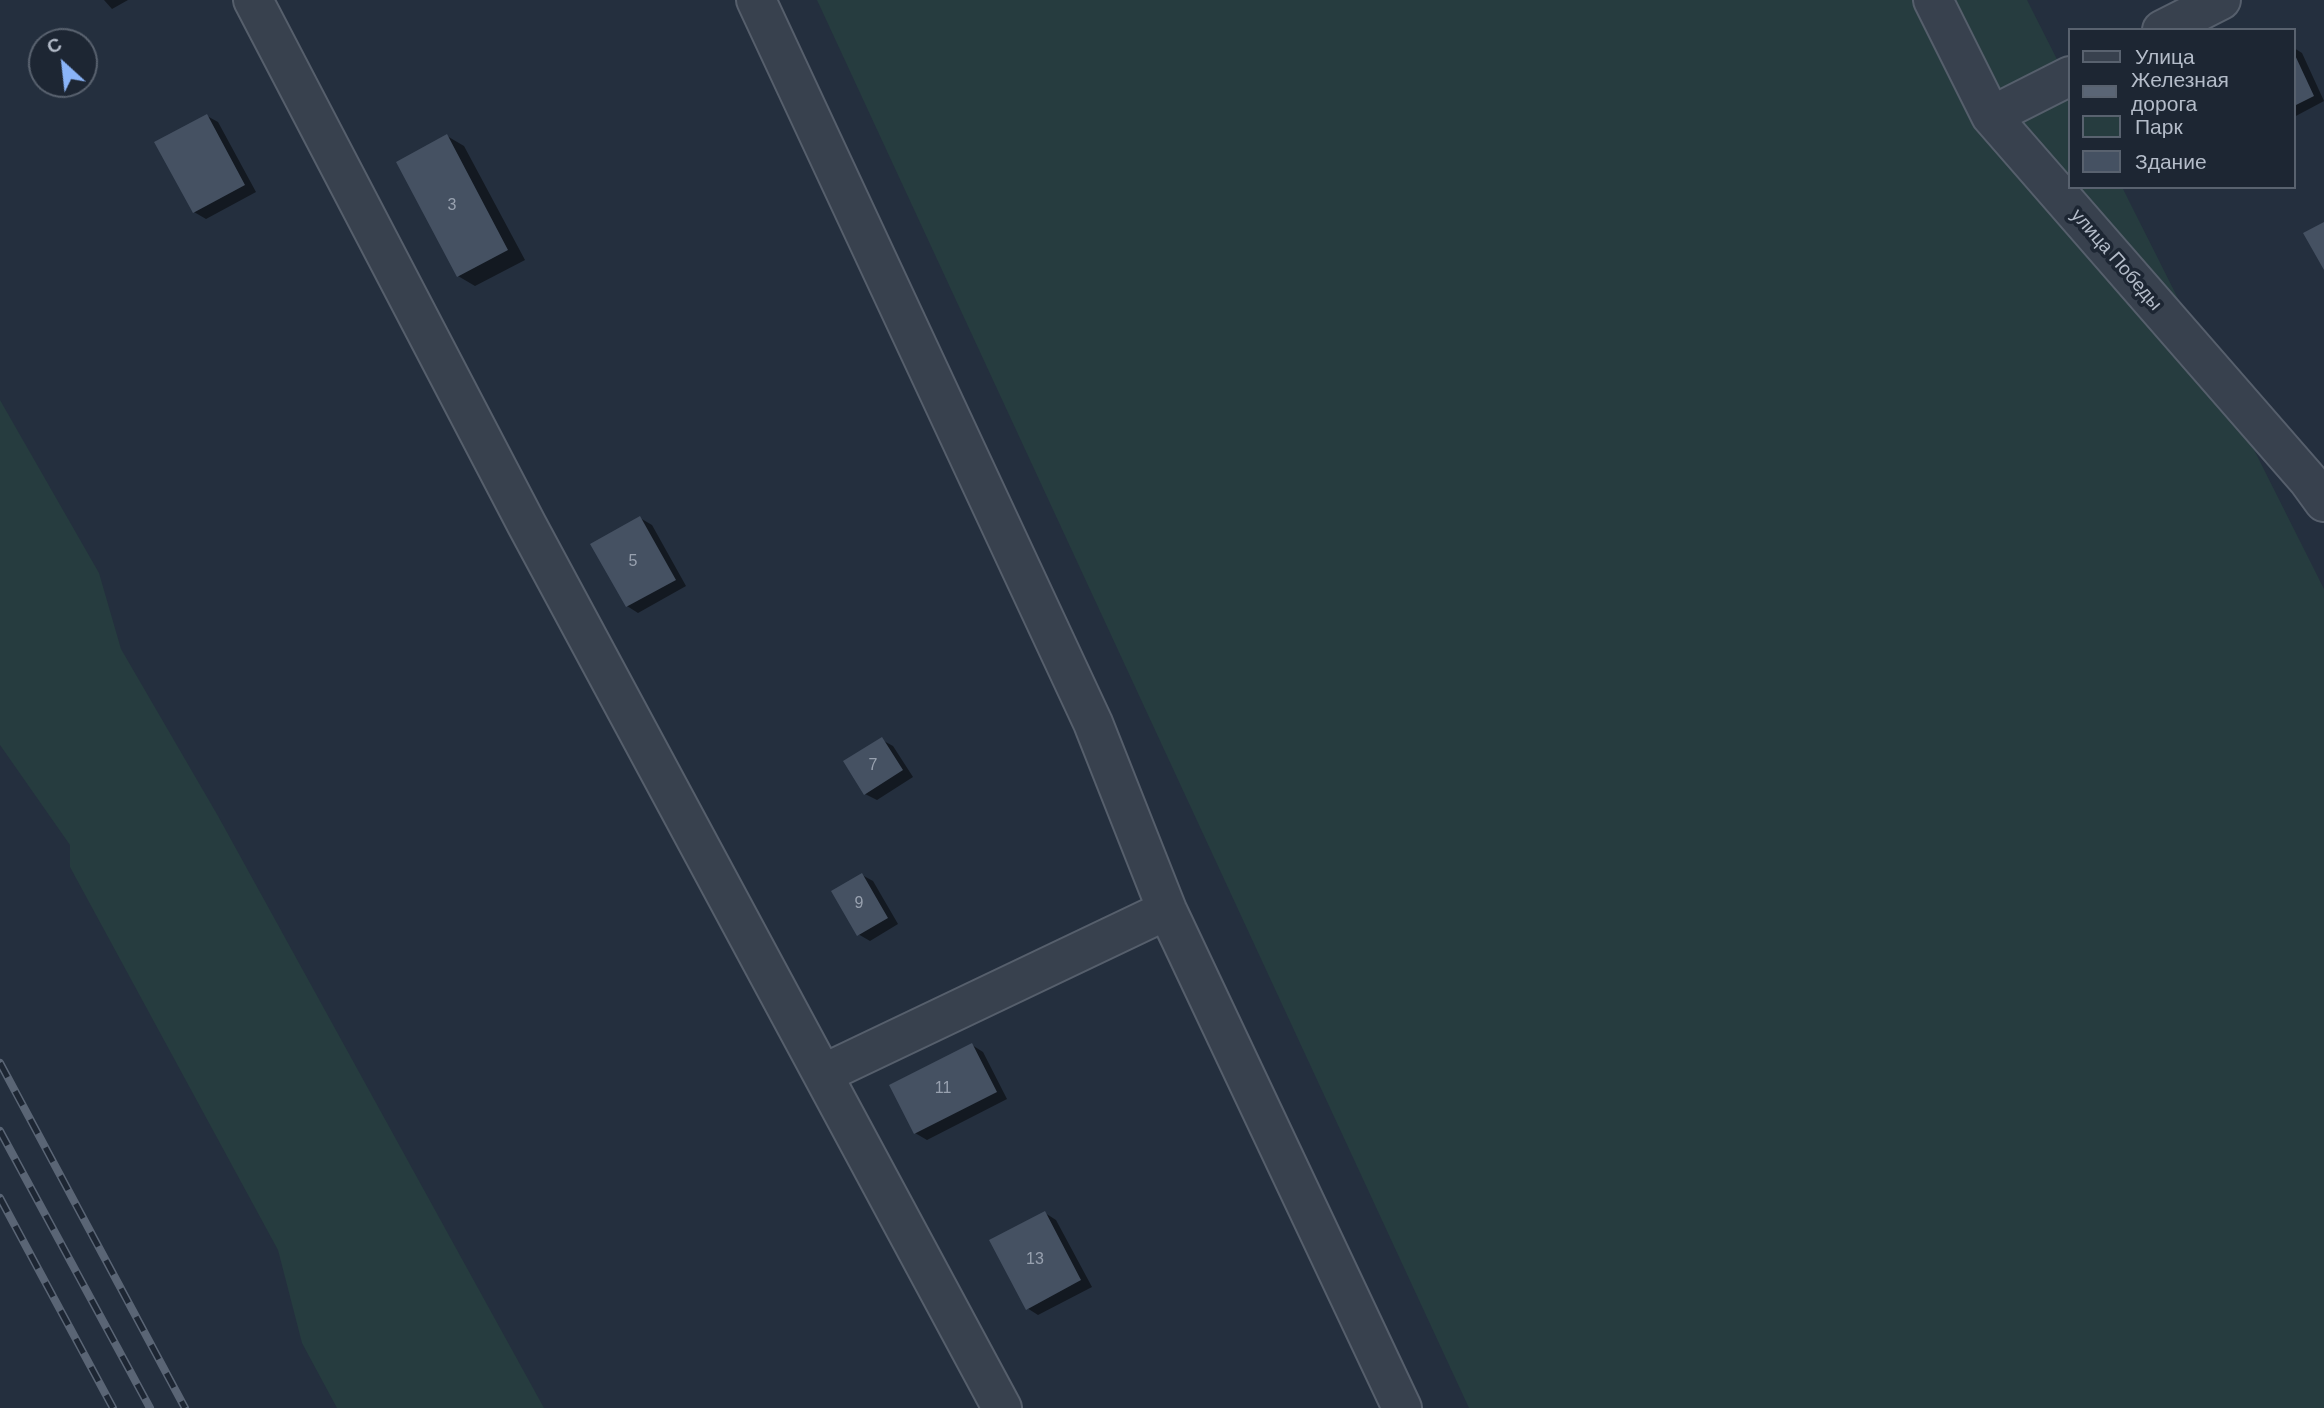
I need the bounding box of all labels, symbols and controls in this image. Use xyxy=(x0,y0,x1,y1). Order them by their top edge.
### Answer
north arrow xyxy=(28,28,98,98)
legend xyxy=(2068,28,2296,189)
text: С xyxy=(43,33,65,58)
text: Улица xyxy=(2135,45,2195,68)
text: Железная дорога xyxy=(2131,68,2229,115)
text: Парк xyxy=(2135,115,2183,138)
text: Здание xyxy=(2135,150,2207,173)
house number: 3 xyxy=(448,196,456,216)
street label: улица Победы xyxy=(2066,204,2166,316)
house number: 5 xyxy=(629,552,637,572)
house number: 7 xyxy=(869,756,877,776)
house number: 9 xyxy=(855,894,863,914)
house number: 11 xyxy=(935,1079,951,1099)
house number: 13 xyxy=(1026,1250,1044,1270)

